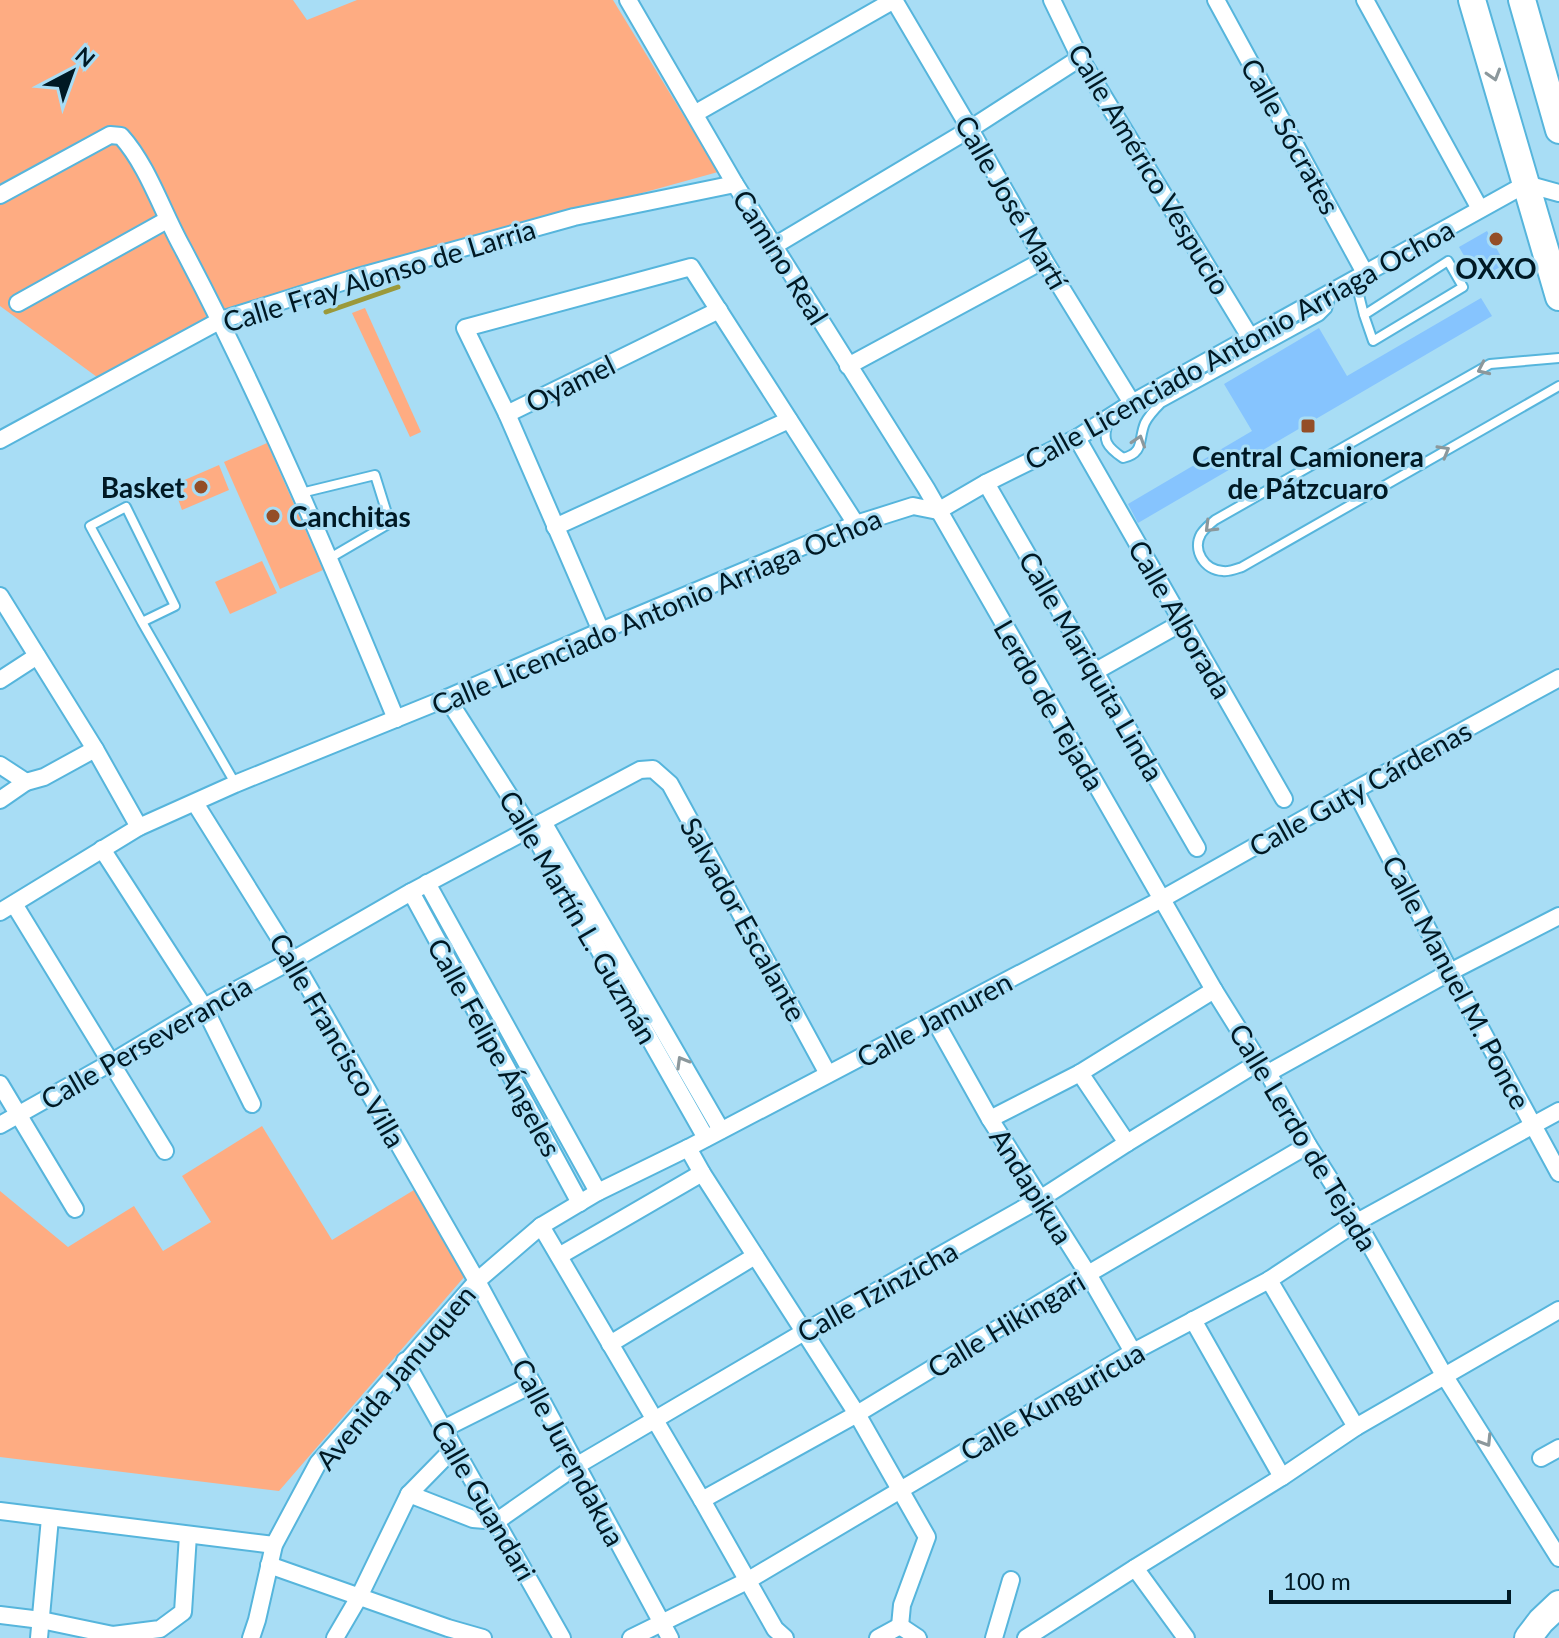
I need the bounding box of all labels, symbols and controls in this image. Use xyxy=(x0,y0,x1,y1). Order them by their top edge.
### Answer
north arrow xyxy=(32,32,112,112)
street label: Calle Américo Vespucio xyxy=(1062,37,1238,301)
text: N xyxy=(70,41,101,72)
street label: Calle Sócrates xyxy=(1234,52,1348,220)
one-way arrow xyxy=(1485,67,1501,81)
street label: Calle José Martí xyxy=(948,109,1076,297)
street label: Camino Real xyxy=(726,183,836,331)
street label: Calle Fray Alonso de Larria xyxy=(219,211,539,339)
street label: Calle Licenciado Antonio Arriaga Ochoa xyxy=(1018,211,1460,477)
marker: OXXO xyxy=(1487,230,1505,248)
place label: OXXO xyxy=(1455,251,1537,285)
street label: Oyamel xyxy=(520,347,620,419)
one-way arrow xyxy=(1476,359,1491,375)
marker: Central Camionera de Pátzcuaro xyxy=(1299,417,1317,435)
one-way arrow xyxy=(1130,435,1146,449)
place label: Central Camionera de Pátzcuaro xyxy=(1192,439,1424,505)
one-way arrow xyxy=(1435,445,1450,461)
place label: Basket xyxy=(101,470,186,504)
marker: Basket xyxy=(192,478,210,496)
place label: Canchitas xyxy=(289,499,411,533)
street label: Calle Licenciado Antonio Arriaga Ochoa xyxy=(426,501,886,721)
marker: Canchitas xyxy=(264,507,282,525)
one-way arrow xyxy=(1205,517,1219,532)
street label: Calle Alborada xyxy=(1122,534,1240,704)
street label: Calle Mariquita Linda xyxy=(1012,545,1172,787)
street label: Lerdo de Tejada xyxy=(987,614,1113,796)
street label: Calle Guty Cárdenas xyxy=(1243,713,1477,863)
street label: Calle Martín L. Guzmán xyxy=(493,784,665,1050)
street label: Salvador Escalante xyxy=(674,811,814,1027)
street label: Calle Manuel M. Ponce xyxy=(1376,849,1538,1115)
street label: Calle Francisco Villa xyxy=(263,927,413,1153)
street label: Calle Felipe Ángeles xyxy=(421,932,569,1162)
street label: Calle Jamuren xyxy=(851,964,1017,1074)
street label: Calle Perseverancia xyxy=(35,968,257,1116)
street label: Calle Lerdo de Tejada xyxy=(1223,1017,1385,1257)
one-way arrow xyxy=(676,1056,692,1071)
street label: Andapikua xyxy=(983,1122,1081,1250)
street label: Calle Tzinzicha xyxy=(791,1233,963,1349)
street label: Calle Hikingari xyxy=(921,1264,1091,1384)
street label: Avenida Jamuquen xyxy=(308,1278,482,1476)
street label: Calle Kunguricua xyxy=(954,1335,1150,1467)
street label: Calle Jurendakua xyxy=(505,1352,633,1552)
street label: Calle Guandari xyxy=(424,1414,544,1586)
one-way arrow xyxy=(1476,1433,1491,1447)
scale bar xyxy=(1271,1554,1509,1604)
text: 100 m xyxy=(1283,1566,1351,1595)

